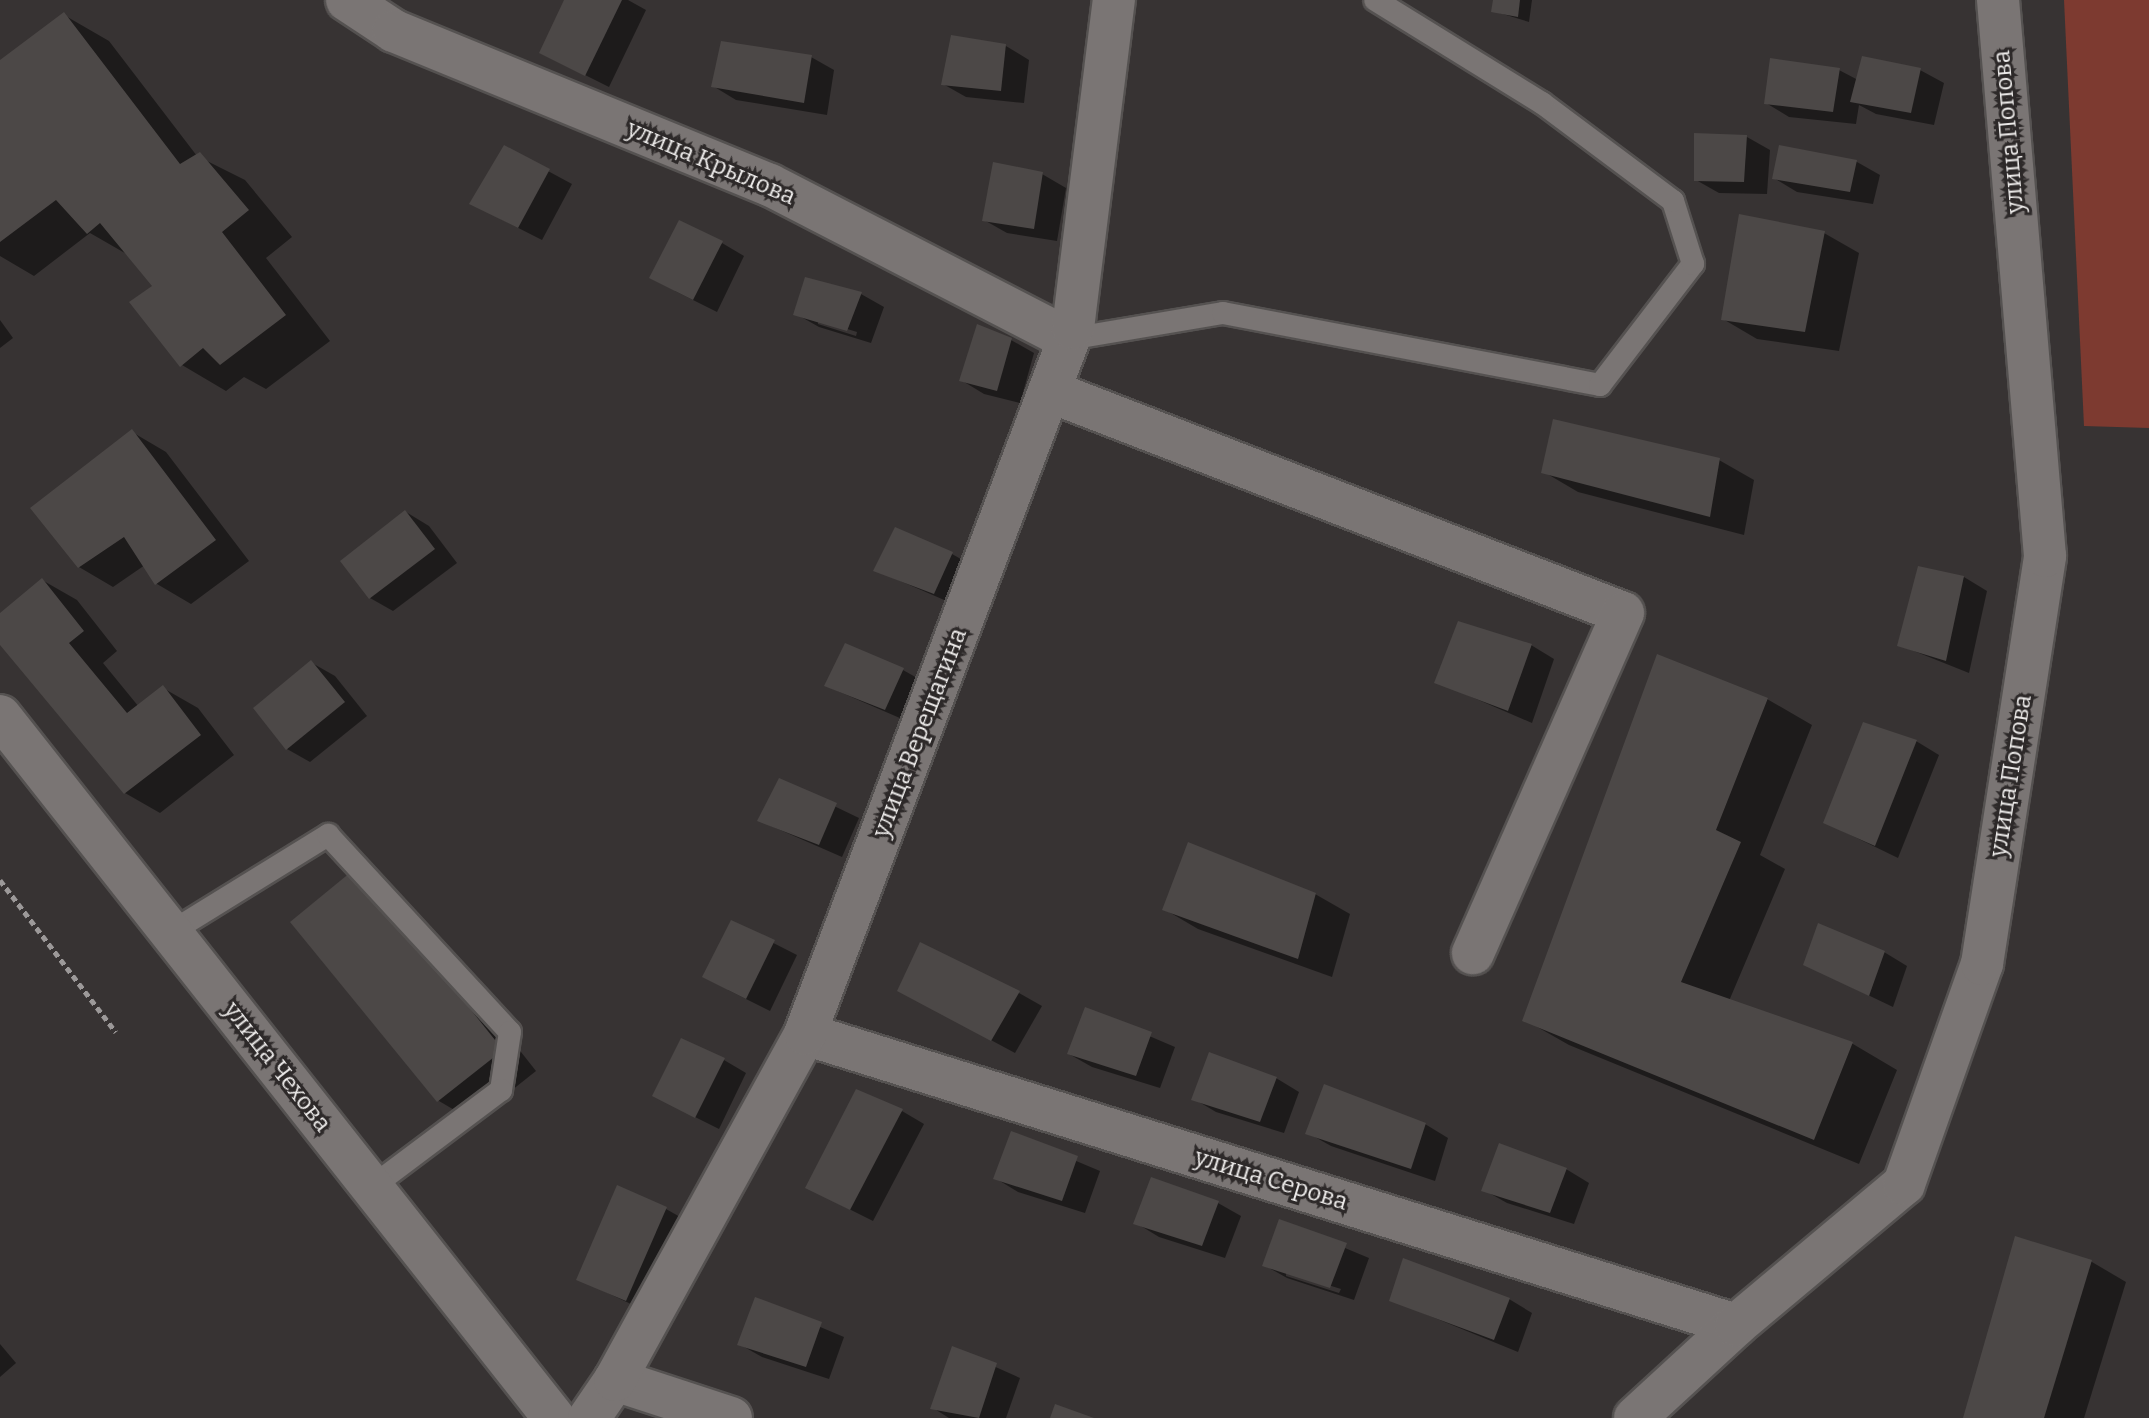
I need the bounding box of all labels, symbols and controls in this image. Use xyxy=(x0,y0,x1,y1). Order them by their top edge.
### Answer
street label: улица Попова xyxy=(1988,49,2030,215)
street label: улица Крылова xyxy=(622,115,800,211)
street label: улица Верещагина xyxy=(867,624,973,842)
street label: улица Попова xyxy=(1984,693,2038,859)
street label: улица Чехова xyxy=(217,996,337,1138)
street label: улица Серова xyxy=(1191,1143,1351,1217)

